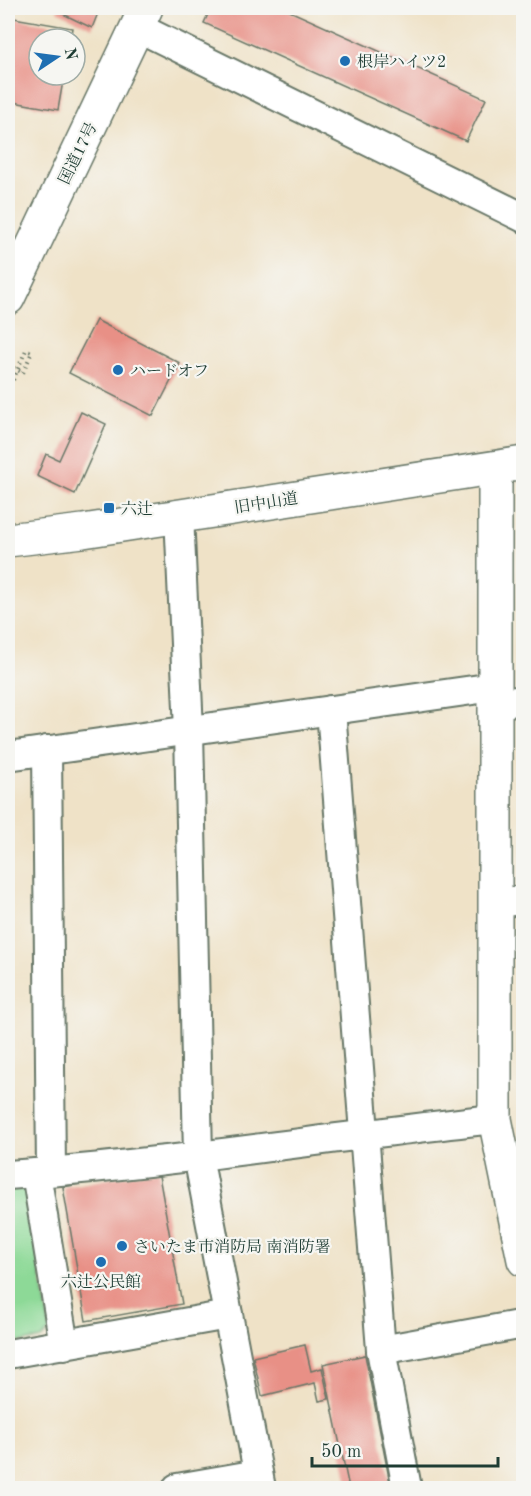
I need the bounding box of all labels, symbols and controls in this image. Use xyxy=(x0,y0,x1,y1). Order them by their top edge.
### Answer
north arrow xyxy=(27,27,87,87)
text: N xyxy=(60,46,79,63)
place label: 根岸ハイツ2 xyxy=(357,53,446,71)
marker: 根岸ハイツ2 xyxy=(338,54,352,68)
street label: 国道17号 xyxy=(55,120,101,187)
marker: ハードオフ xyxy=(111,363,125,377)
place label: ハードオフ xyxy=(130,363,209,380)
street label: 旧中山道 xyxy=(233,489,299,517)
place label: 六辻 xyxy=(121,500,153,518)
marker: 六辻 xyxy=(102,501,116,515)
place label: さいたま市消防局 南消防署 xyxy=(134,1238,330,1256)
marker: さいたま市消防局 南消防署 xyxy=(115,1239,129,1253)
marker: 六辻公民館 xyxy=(94,1255,108,1269)
place label: 六辻公民館 xyxy=(61,1273,141,1291)
scale bar xyxy=(312,1430,498,1468)
text: 50 m xyxy=(321,1443,361,1461)

